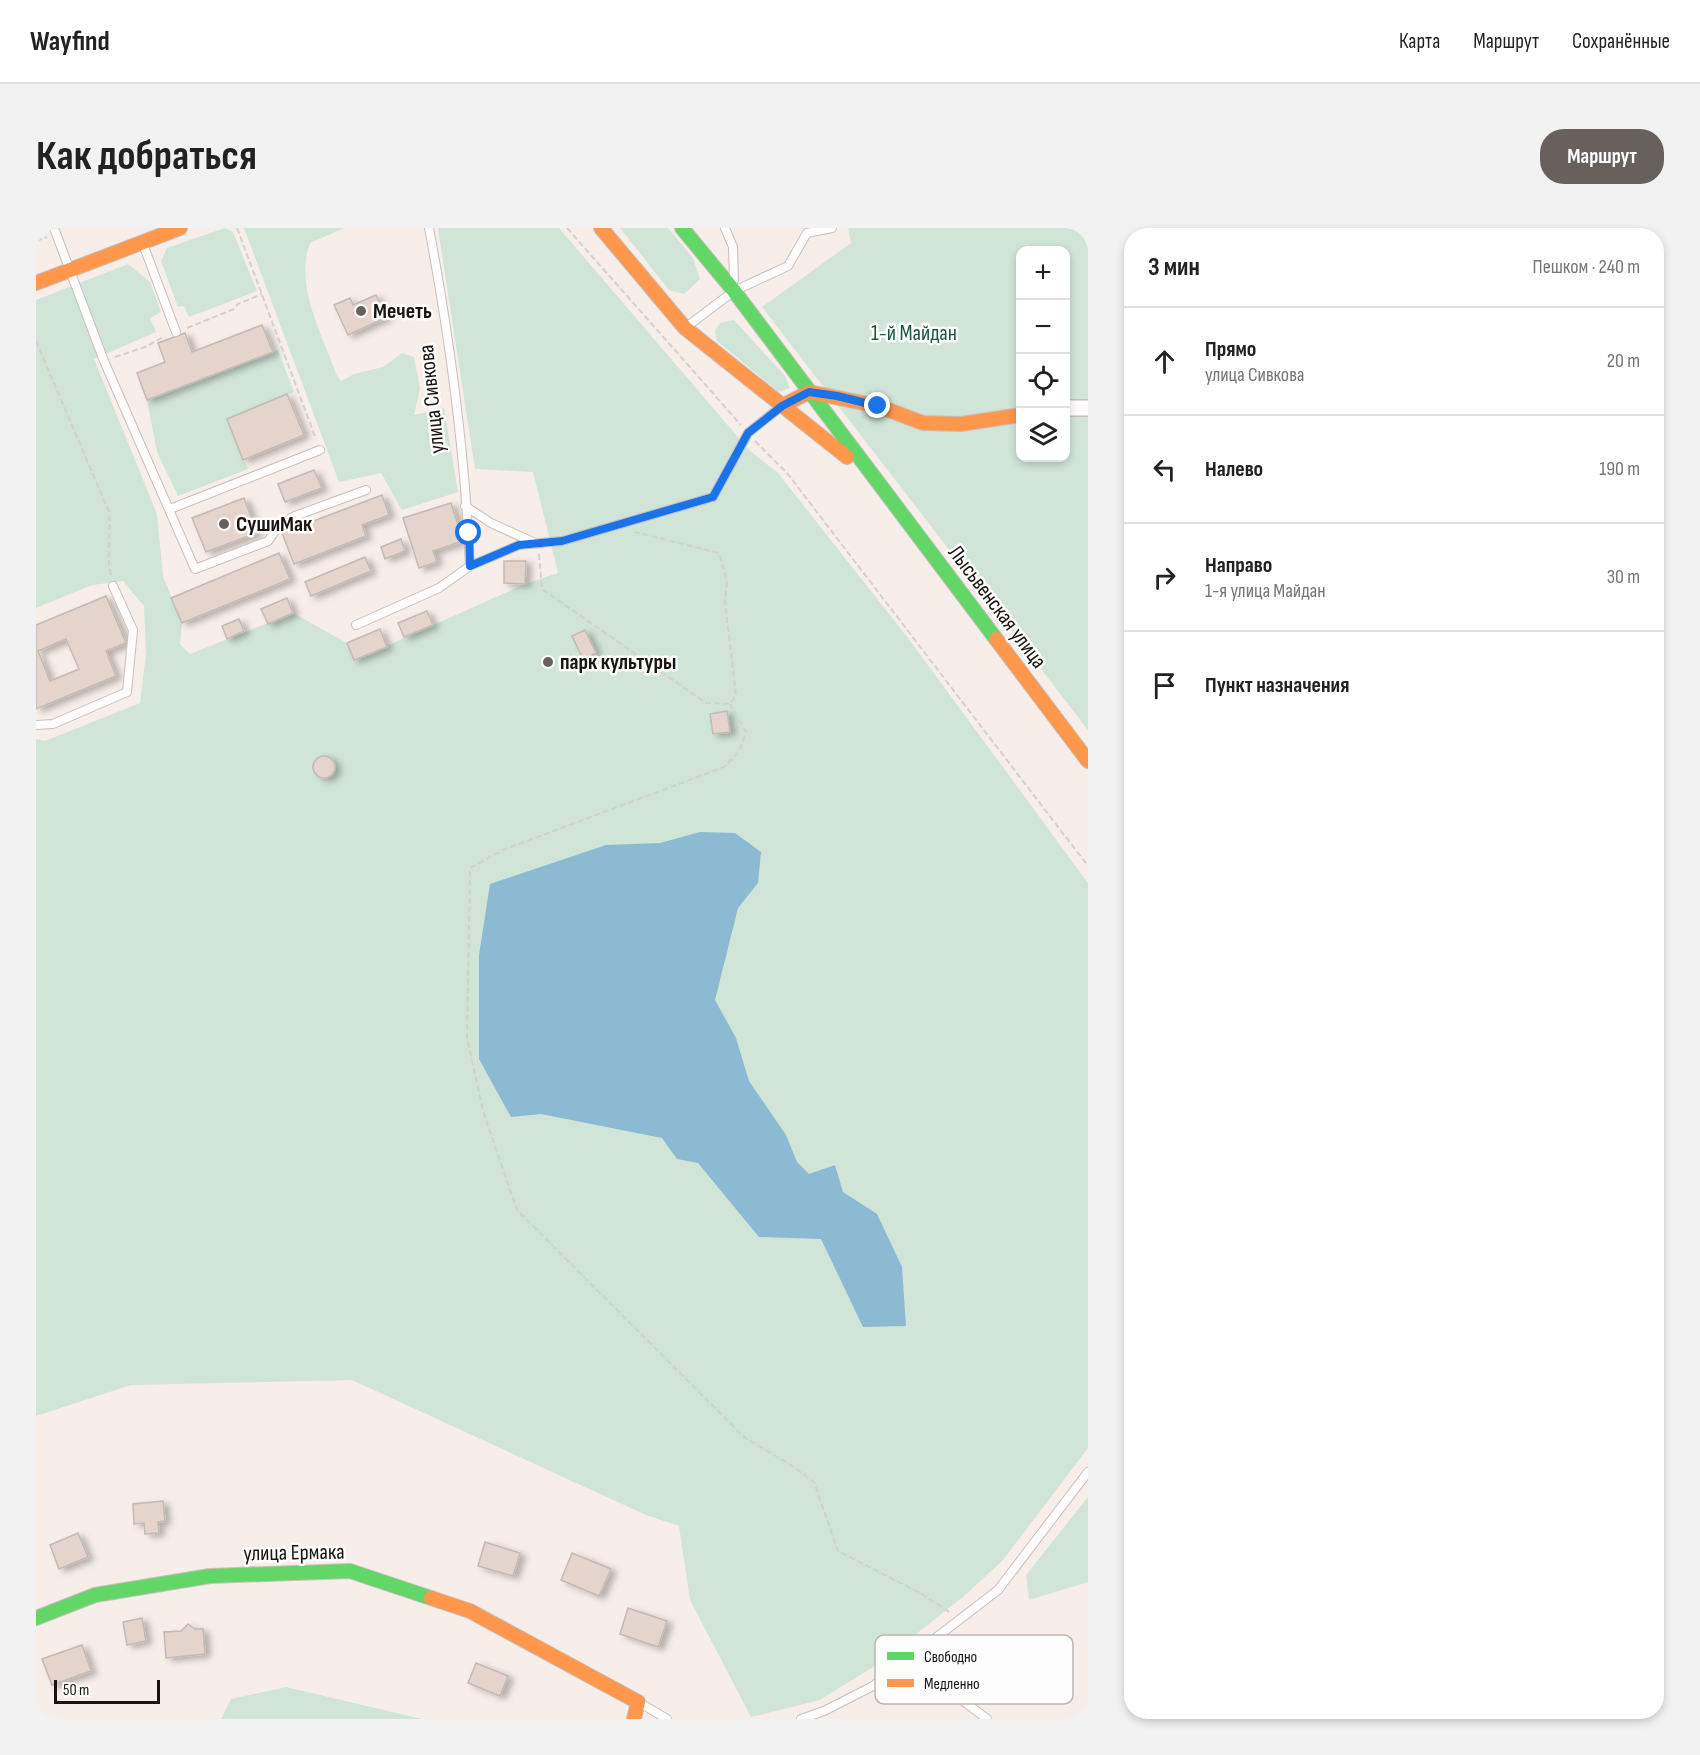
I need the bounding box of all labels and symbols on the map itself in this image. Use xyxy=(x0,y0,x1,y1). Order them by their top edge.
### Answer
place label: Мечеть xyxy=(373,298,432,325)
marker: Мечеть xyxy=(354,304,368,318)
park label: 1-й Майдан xyxy=(871,320,957,347)
street label: улица Сивкова xyxy=(413,343,451,455)
route end xyxy=(864,392,890,418)
place label: СушиМак xyxy=(236,511,313,538)
marker: СушиМак xyxy=(217,517,231,531)
route start xyxy=(455,519,481,545)
street label: Лысьвенская улица xyxy=(942,540,1052,674)
place label: парк культуры xyxy=(560,649,676,676)
marker: парк культуры xyxy=(541,655,555,669)
street label: улица Ермака xyxy=(243,1539,345,1567)
legend xyxy=(875,1635,1073,1704)
text: Свободно xyxy=(924,1648,977,1667)
text: Медленно xyxy=(924,1675,980,1694)
scale bar xyxy=(54,1677,160,1704)

